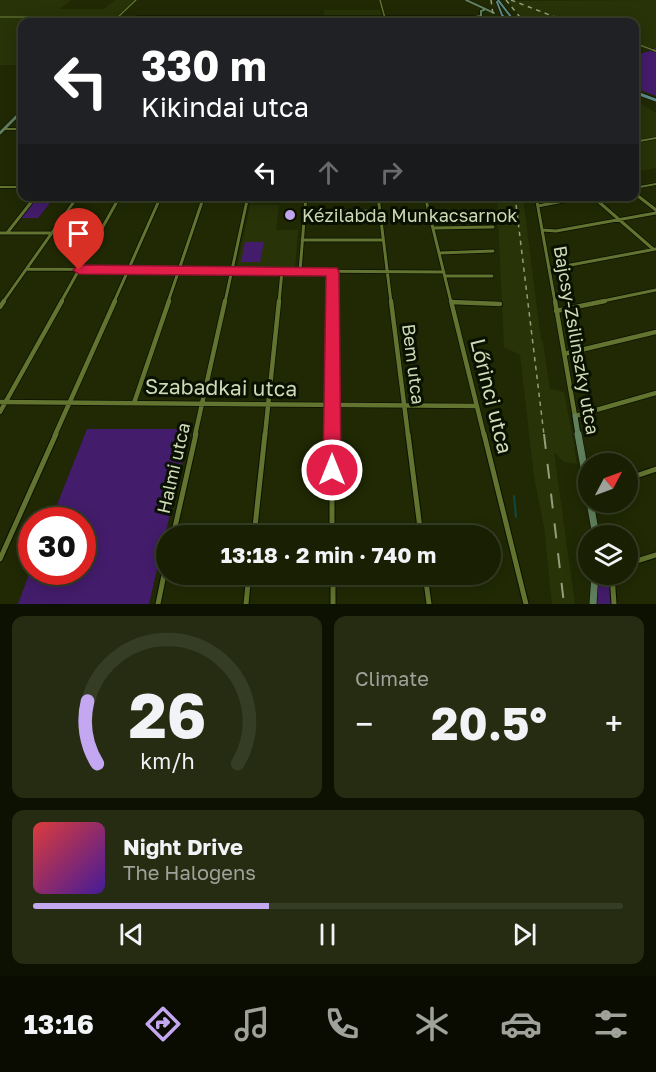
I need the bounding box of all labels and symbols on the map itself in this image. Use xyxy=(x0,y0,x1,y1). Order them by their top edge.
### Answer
place label: Kézilabda Munkacsarnok xyxy=(302,204,517,226)
pin xyxy=(53,208,104,270)
marker: Kézilabda Munkacsarnok xyxy=(283,208,297,222)
street label: Bajcsy-Zsilinszky utca xyxy=(550,244,604,436)
street label: Bem utca xyxy=(398,322,430,406)
street label: Lőrinci utca xyxy=(465,336,519,456)
street label: Szabadkai utca xyxy=(145,373,297,401)
street label: Halmi utca xyxy=(152,420,194,516)
position arrow xyxy=(300,438,364,502)
north arrow xyxy=(578,453,638,513)
speed limit sign: 30 xyxy=(18,507,96,585)

